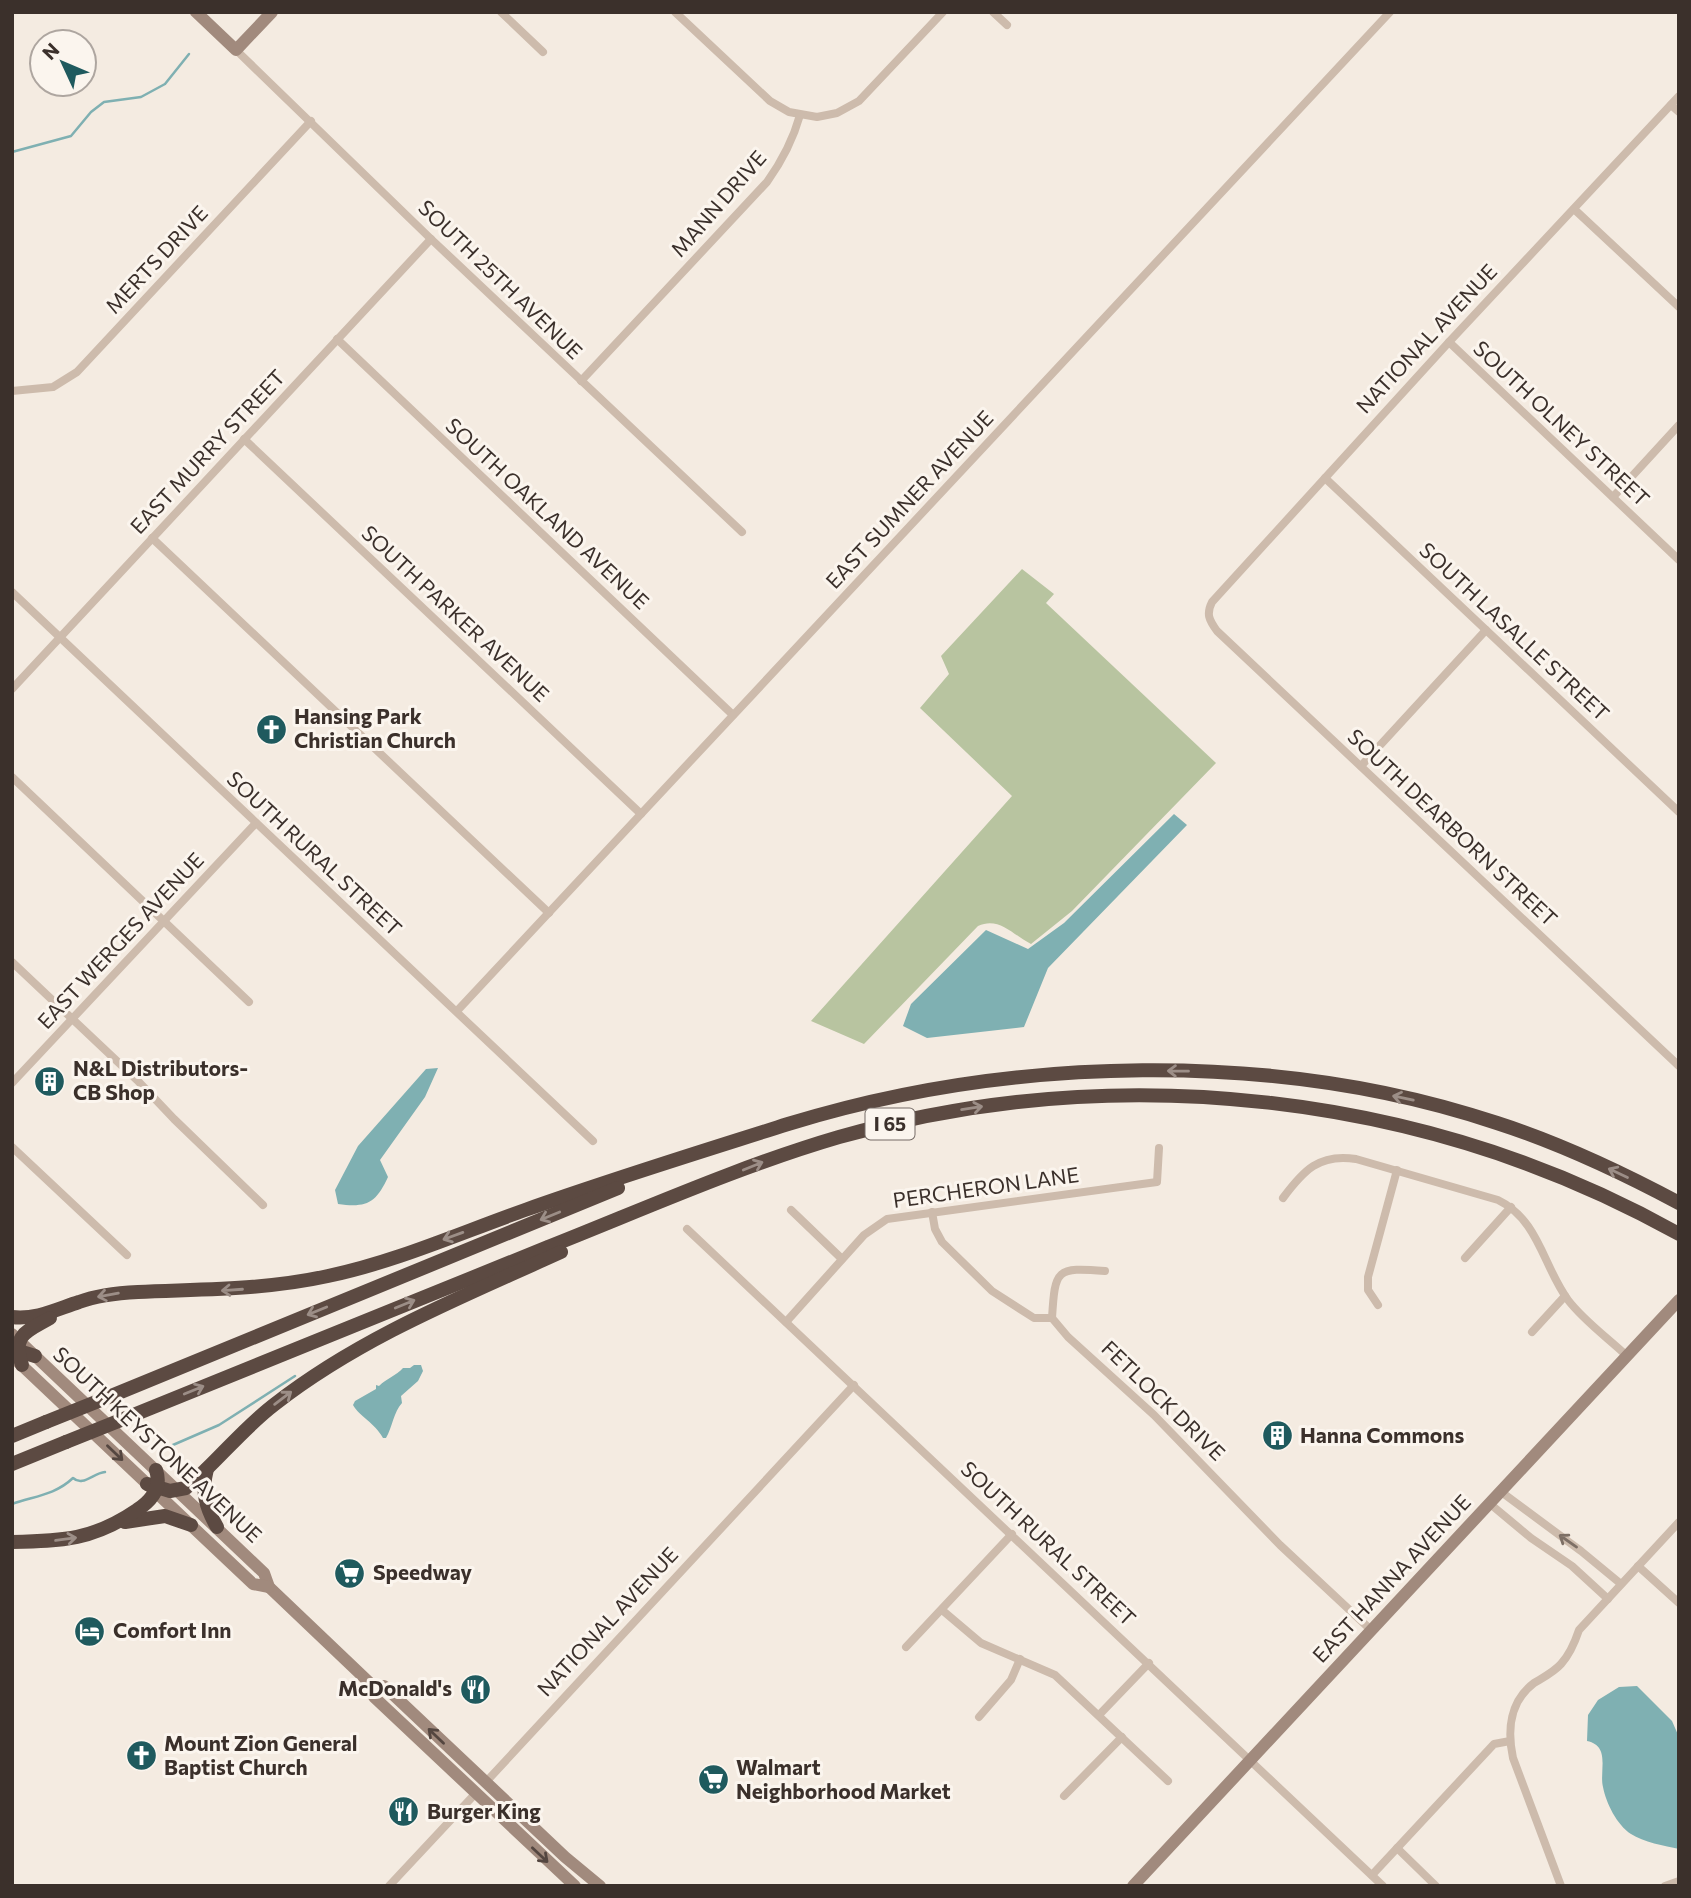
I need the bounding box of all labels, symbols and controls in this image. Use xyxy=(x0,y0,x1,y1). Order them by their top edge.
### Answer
north arrow xyxy=(28,28,98,98)
text: N xyxy=(37,38,64,64)
street label: MANN DRIVE xyxy=(665,145,771,261)
street label: SOUTH 25TH AVENUE xyxy=(414,194,588,364)
street label: MERTS DRIVE xyxy=(100,200,212,318)
street label: NATIONAL AVENUE xyxy=(1350,258,1501,418)
street label: SOUTH OLNEY STREET xyxy=(1469,335,1655,511)
street label: EAST MURRY STREET xyxy=(124,364,289,538)
street label: EAST SUMNER AVENUE xyxy=(820,405,998,593)
street label: SOUTH OAKLAND AVENUE xyxy=(441,412,655,614)
street label: SOUTH PARKER AVENUE xyxy=(357,520,555,706)
street label: SOUTH LASALLE STREET xyxy=(1415,537,1615,725)
place label: Hansing Park Christian Church xyxy=(294,703,456,752)
church icon: Hansing Park Christian Church xyxy=(254,712,288,746)
street label: SOUTH DEARBORN STREET xyxy=(1343,723,1563,931)
street label: SOUTH RURAL STREET xyxy=(223,765,408,940)
street label: EAST WERGES AVENUE xyxy=(32,847,208,1033)
place label: N&L Distributors- CB Shop xyxy=(73,1055,248,1104)
building icon: N&L Distributors- CB Shop xyxy=(33,1064,67,1098)
one-way arrow xyxy=(1166,1065,1189,1078)
one-way arrow xyxy=(1392,1091,1415,1105)
one-way arrow xyxy=(960,1101,983,1114)
road number: I 65 xyxy=(866,1108,914,1140)
one-way arrow xyxy=(741,1159,763,1172)
street label: PERCHERON LANE xyxy=(891,1161,1080,1212)
one-way arrow xyxy=(1607,1165,1628,1178)
one-way arrow xyxy=(540,1210,561,1223)
one-way arrow xyxy=(443,1230,465,1243)
one-way arrow xyxy=(221,1283,244,1296)
one-way arrow xyxy=(97,1289,120,1302)
one-way arrow xyxy=(393,1297,415,1310)
one-way arrow xyxy=(307,1306,328,1319)
street label: FETLOCK DRIVE xyxy=(1097,1335,1231,1465)
street label: SOUTH KEYSTONE AVENUE xyxy=(49,1341,267,1547)
one-way arrow xyxy=(183,1383,204,1396)
one-way arrow xyxy=(273,1390,292,1405)
building icon: Hanna Commons xyxy=(1260,1419,1294,1453)
place label: Hanna Commons xyxy=(1300,1422,1464,1447)
one-way arrow xyxy=(106,1445,123,1462)
street label: SOUTH RURAL STREET xyxy=(957,1455,1142,1630)
street label: EAST HANNA AVENUE xyxy=(1307,1489,1475,1667)
one-way arrow xyxy=(54,1532,77,1545)
one-way arrow xyxy=(1559,1534,1578,1548)
street label: NATIONAL AVENUE xyxy=(531,1541,682,1701)
supermarket icon: Speedway xyxy=(333,1556,367,1590)
place label: Speedway xyxy=(373,1559,472,1584)
hotel icon: Comfort Inn xyxy=(73,1614,107,1648)
place label: Comfort Inn xyxy=(113,1617,231,1642)
restaurant icon: McDonald's xyxy=(458,1672,492,1706)
place label: McDonald's xyxy=(338,1675,452,1700)
one-way arrow xyxy=(428,1727,445,1744)
place label: Mount Zion General Baptist Church xyxy=(164,1730,357,1779)
church icon: Mount Zion General Baptist Church xyxy=(124,1739,158,1773)
place label: Walmart Neighborhood Market xyxy=(736,1754,951,1803)
supermarket icon: Walmart Neighborhood Market xyxy=(696,1763,730,1797)
restaurant icon: Burger King xyxy=(387,1795,421,1829)
place label: Burger King xyxy=(427,1798,541,1823)
one-way arrow xyxy=(531,1846,548,1863)

